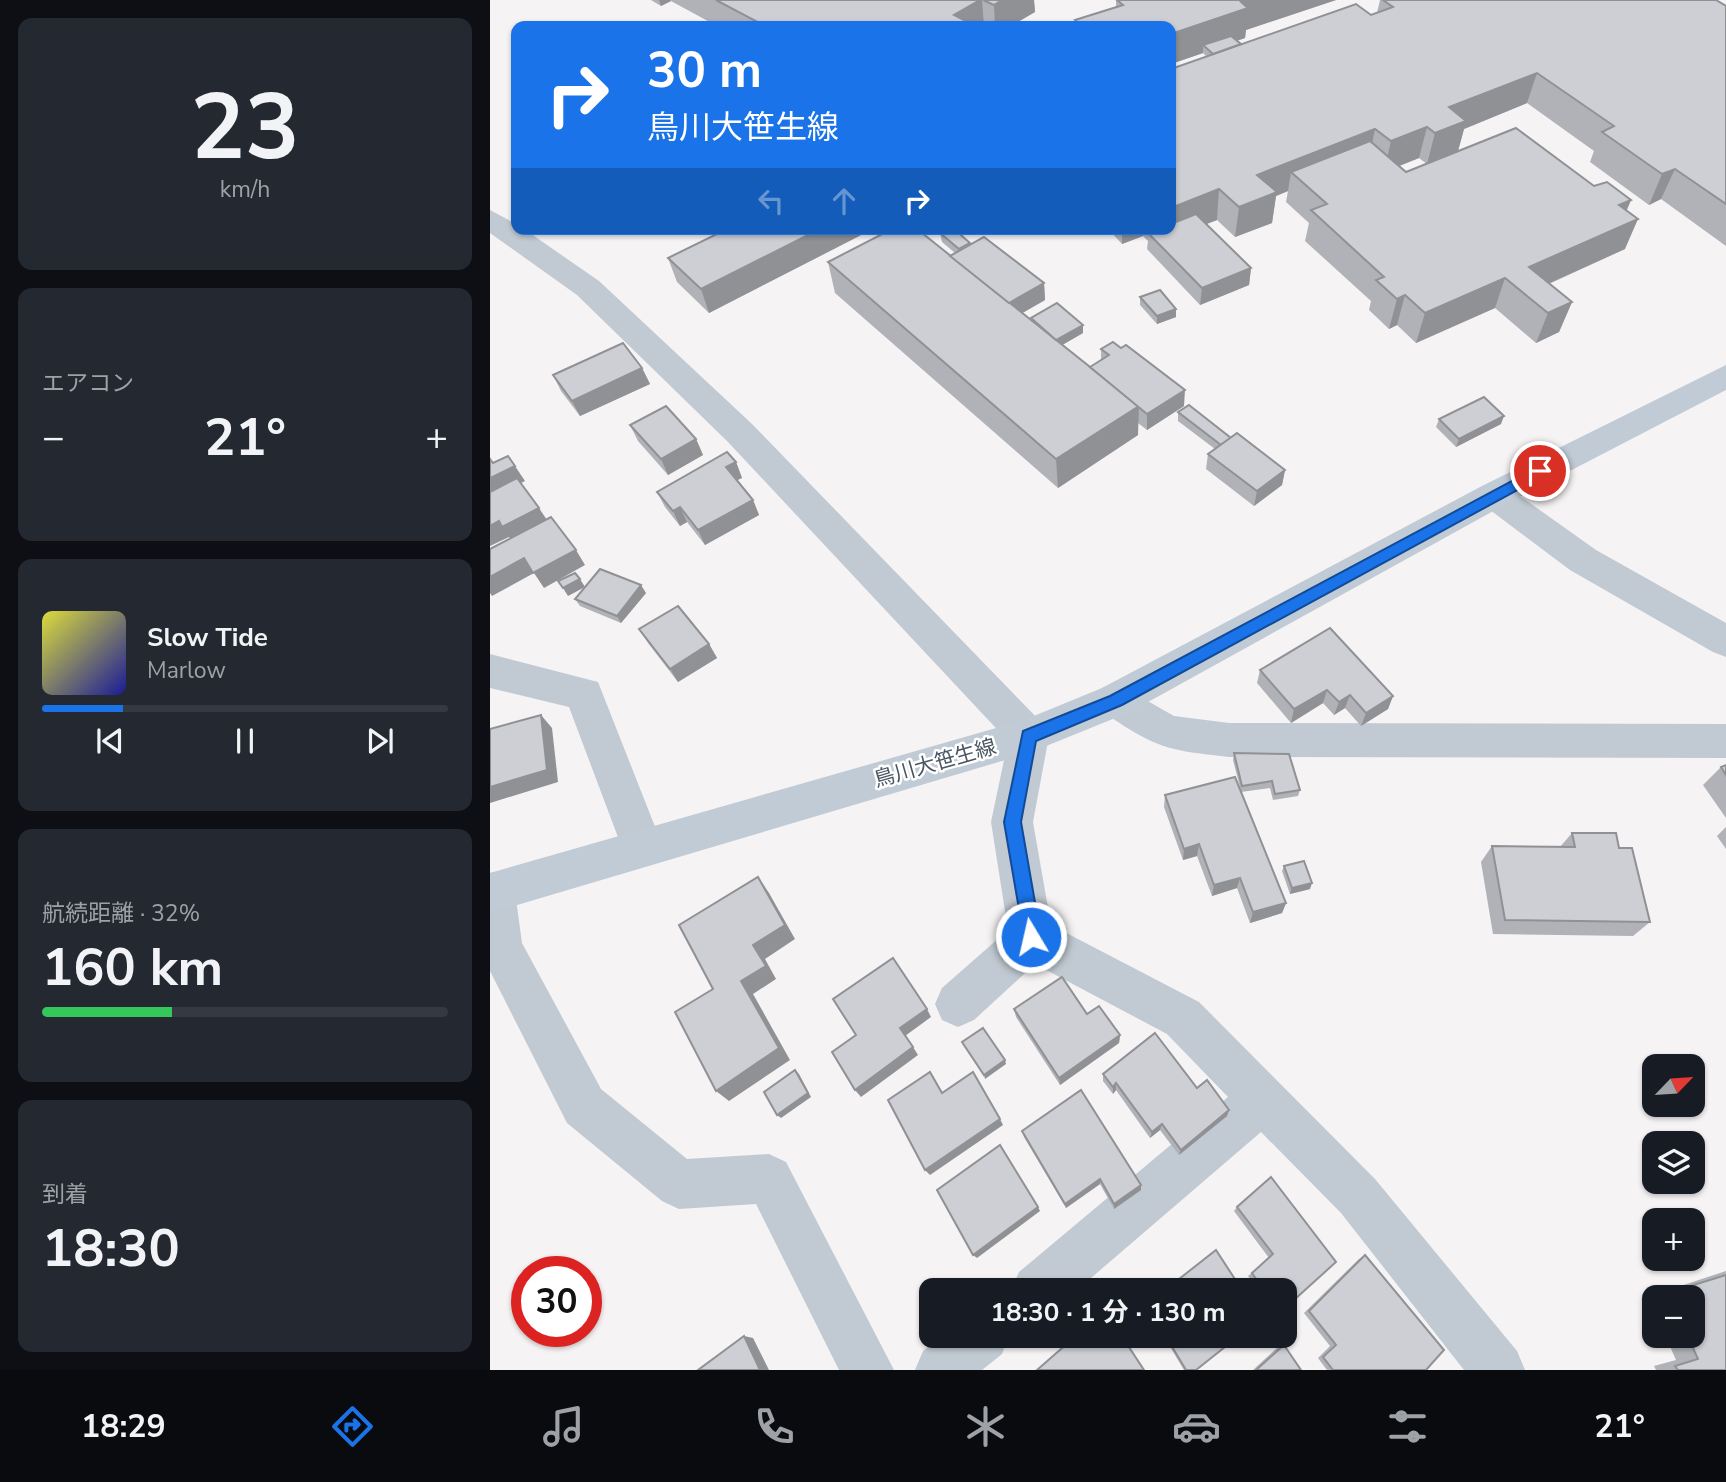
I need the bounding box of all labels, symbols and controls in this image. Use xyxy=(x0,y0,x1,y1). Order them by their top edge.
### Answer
text: 30 m xyxy=(647,37,762,104)
icon: right xyxy=(532,49,623,140)
text: 23 xyxy=(190,66,300,190)
text: 鳥川大笹生線 xyxy=(647,106,839,149)
text: km/h xyxy=(220,174,270,205)
icon: left xyxy=(752,182,790,220)
icon: ahead xyxy=(825,182,863,220)
icon: right xyxy=(898,182,936,220)
text: エアコン xyxy=(42,368,134,399)
text: 21° xyxy=(204,402,286,473)
text: − xyxy=(42,412,65,463)
text: + xyxy=(425,412,448,463)
pin xyxy=(1510,441,1570,501)
icon: arrive xyxy=(1521,452,1559,490)
text: Slow Tide xyxy=(147,620,268,655)
text: Marlow xyxy=(147,655,226,686)
icon: previous xyxy=(91,722,129,760)
icon: pause xyxy=(226,722,264,760)
icon: next xyxy=(361,722,399,760)
street label: 鳥川大笹生線 xyxy=(871,732,999,794)
text: 航続距離 · 32% xyxy=(42,898,200,929)
position arrow xyxy=(994,900,1068,974)
text: 160 km xyxy=(42,932,223,1003)
north arrow xyxy=(1642,1054,1704,1116)
map controls xyxy=(1642,1054,1705,1348)
button: layers xyxy=(1642,1131,1705,1194)
text: 到着 xyxy=(42,1179,88,1210)
button: + xyxy=(1642,1208,1705,1271)
text: 18:30 xyxy=(42,1213,180,1284)
speed limit sign: 30 xyxy=(511,1256,602,1347)
button: − xyxy=(1642,1285,1705,1348)
text: 18:30 · 1 分 · 130 m xyxy=(990,1295,1226,1330)
icon: directions xyxy=(328,1402,377,1451)
icon: music xyxy=(539,1402,588,1451)
icon: phone xyxy=(750,1402,799,1451)
icon: climate xyxy=(961,1402,1010,1451)
icon: car xyxy=(1172,1402,1221,1451)
icon: filters xyxy=(1383,1402,1432,1451)
text: 18:29 xyxy=(81,1405,166,1448)
text: 21° xyxy=(1594,1405,1645,1448)

